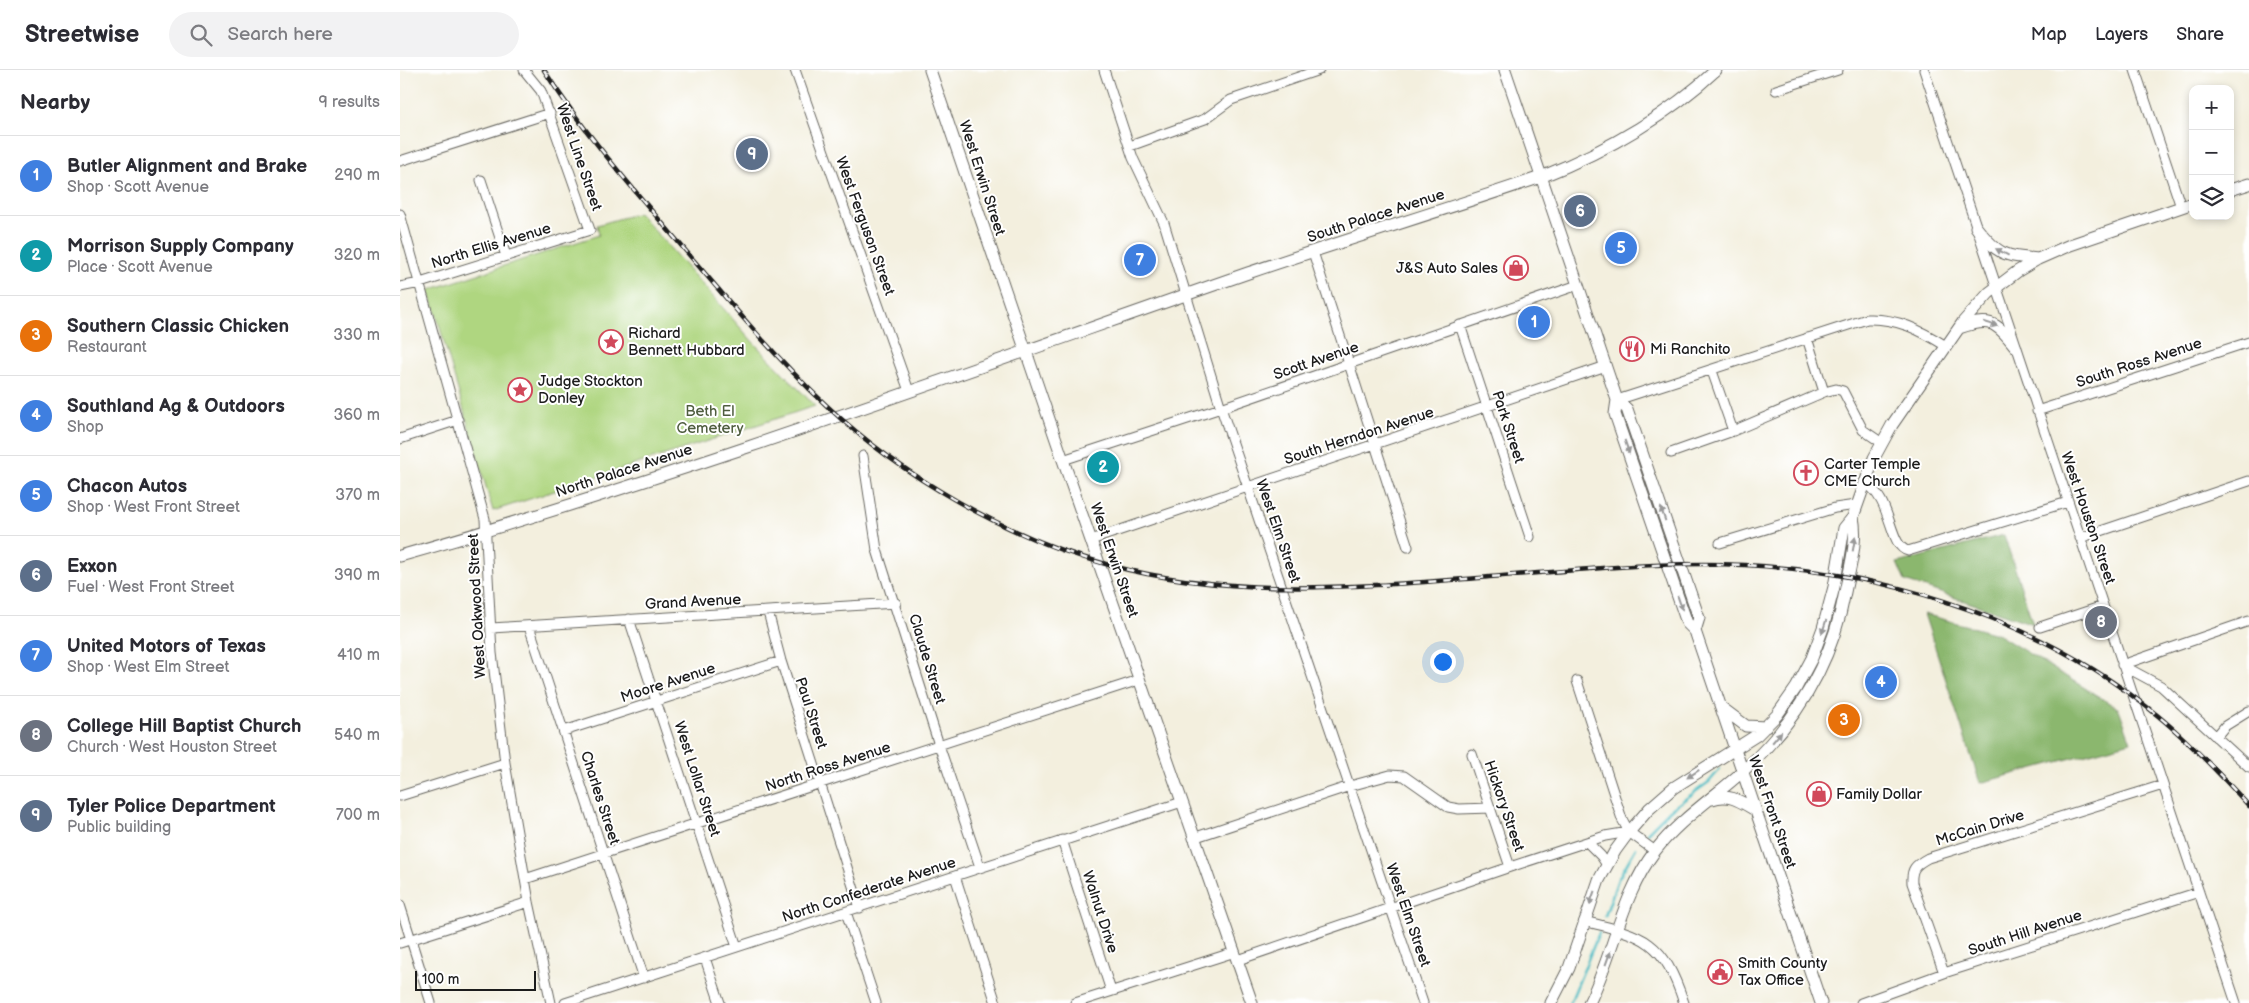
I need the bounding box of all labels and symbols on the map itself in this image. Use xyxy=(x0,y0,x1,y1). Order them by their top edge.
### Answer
street label: West Line Street xyxy=(552,101,606,214)
street label: West Erwin Street xyxy=(954,118,1010,238)
pin: 9 xyxy=(736,135,768,173)
street label: West Ferguson Street xyxy=(831,154,899,299)
street label: South Palace Avenue xyxy=(1305,185,1447,247)
pin: 6 xyxy=(1564,192,1596,230)
street label: North Ellis Avenue xyxy=(429,219,553,273)
pin: 5 xyxy=(1605,229,1637,267)
pin: 7 xyxy=(1124,241,1156,279)
one-way arrow xyxy=(1995,248,2010,256)
shop icon: J&S Auto Sales xyxy=(1503,255,1529,281)
place label: J&S Auto Sales xyxy=(1396,259,1499,278)
pin: 1 xyxy=(1518,303,1550,341)
one-way arrow xyxy=(1984,321,1999,329)
place label: Richard Bennett Hubbard xyxy=(628,324,745,360)
place icon: Richard Bennett Hubbard xyxy=(598,329,624,355)
street label: South Ross Avenue xyxy=(2074,334,2204,392)
restaurant icon: Mi Ranchito xyxy=(1619,336,1645,362)
street label: Scott Avenue xyxy=(1271,337,1361,384)
place label: Mi Ranchito xyxy=(1650,340,1731,359)
place label: Judge Stockton Donley xyxy=(538,372,643,408)
place icon: Judge Stockton Donley xyxy=(507,377,533,403)
street label: Park Street xyxy=(1487,388,1529,466)
park label: Beth El Cemetery xyxy=(677,402,744,438)
street label: South Herndon Avenue xyxy=(1282,403,1436,469)
street label: North Palace Avenue xyxy=(553,440,695,502)
one-way arrow xyxy=(1623,440,1631,455)
pin: 2 xyxy=(1087,448,1119,486)
street label: West Houston Street xyxy=(2056,449,2120,587)
place label: Carter Temple CME Church xyxy=(1824,455,1920,491)
church icon: Carter Temple CME Church xyxy=(1793,460,1819,486)
street label: West Elm Street xyxy=(1251,477,1305,586)
street label: West Erwin Street xyxy=(1085,500,1143,620)
one-way arrow xyxy=(1659,507,1667,522)
street label: West Oakwood Street xyxy=(464,533,490,679)
one-way arrow xyxy=(1850,537,1858,552)
street label: Grand Avenue xyxy=(644,590,742,614)
one-way arrow xyxy=(1676,596,1684,611)
pin: 8 xyxy=(2085,603,2117,641)
street label: Claude Street xyxy=(904,612,950,707)
one-way arrow xyxy=(1819,619,1827,634)
your location xyxy=(1430,649,1456,675)
street label: Moore Avenue xyxy=(618,659,718,707)
pin: 4 xyxy=(1865,663,1897,701)
street label: Paul Street xyxy=(791,675,832,751)
pin: 3 xyxy=(1828,701,1860,739)
street label: West Lollar Street xyxy=(669,719,725,839)
one-way arrow xyxy=(1771,731,1782,744)
street label: North Ross Avenue xyxy=(763,738,893,796)
street label: Charles Street xyxy=(576,749,624,848)
street label: West Front Street xyxy=(1744,753,1800,871)
street label: Hickory Street xyxy=(1480,758,1529,854)
one-way arrow xyxy=(1686,769,1699,779)
shop icon: Family Dollar xyxy=(1806,781,1832,807)
place label: Family Dollar xyxy=(1836,785,1922,804)
street label: McCain Drive xyxy=(1934,806,2027,850)
street label: North Confederate Avenue xyxy=(780,853,958,927)
street label: West Elm Street xyxy=(1381,861,1435,970)
street label: Walnut Drive xyxy=(1078,868,1122,956)
one-way arrow xyxy=(1588,891,1596,906)
street label: South Hill Avenue xyxy=(1966,906,2084,960)
one-way arrow xyxy=(1604,950,1612,965)
place label: Smith County Tax Office xyxy=(1738,954,1827,990)
public building icon: Smith County Tax Office xyxy=(1707,959,1733,985)
scale bar xyxy=(415,968,536,991)

